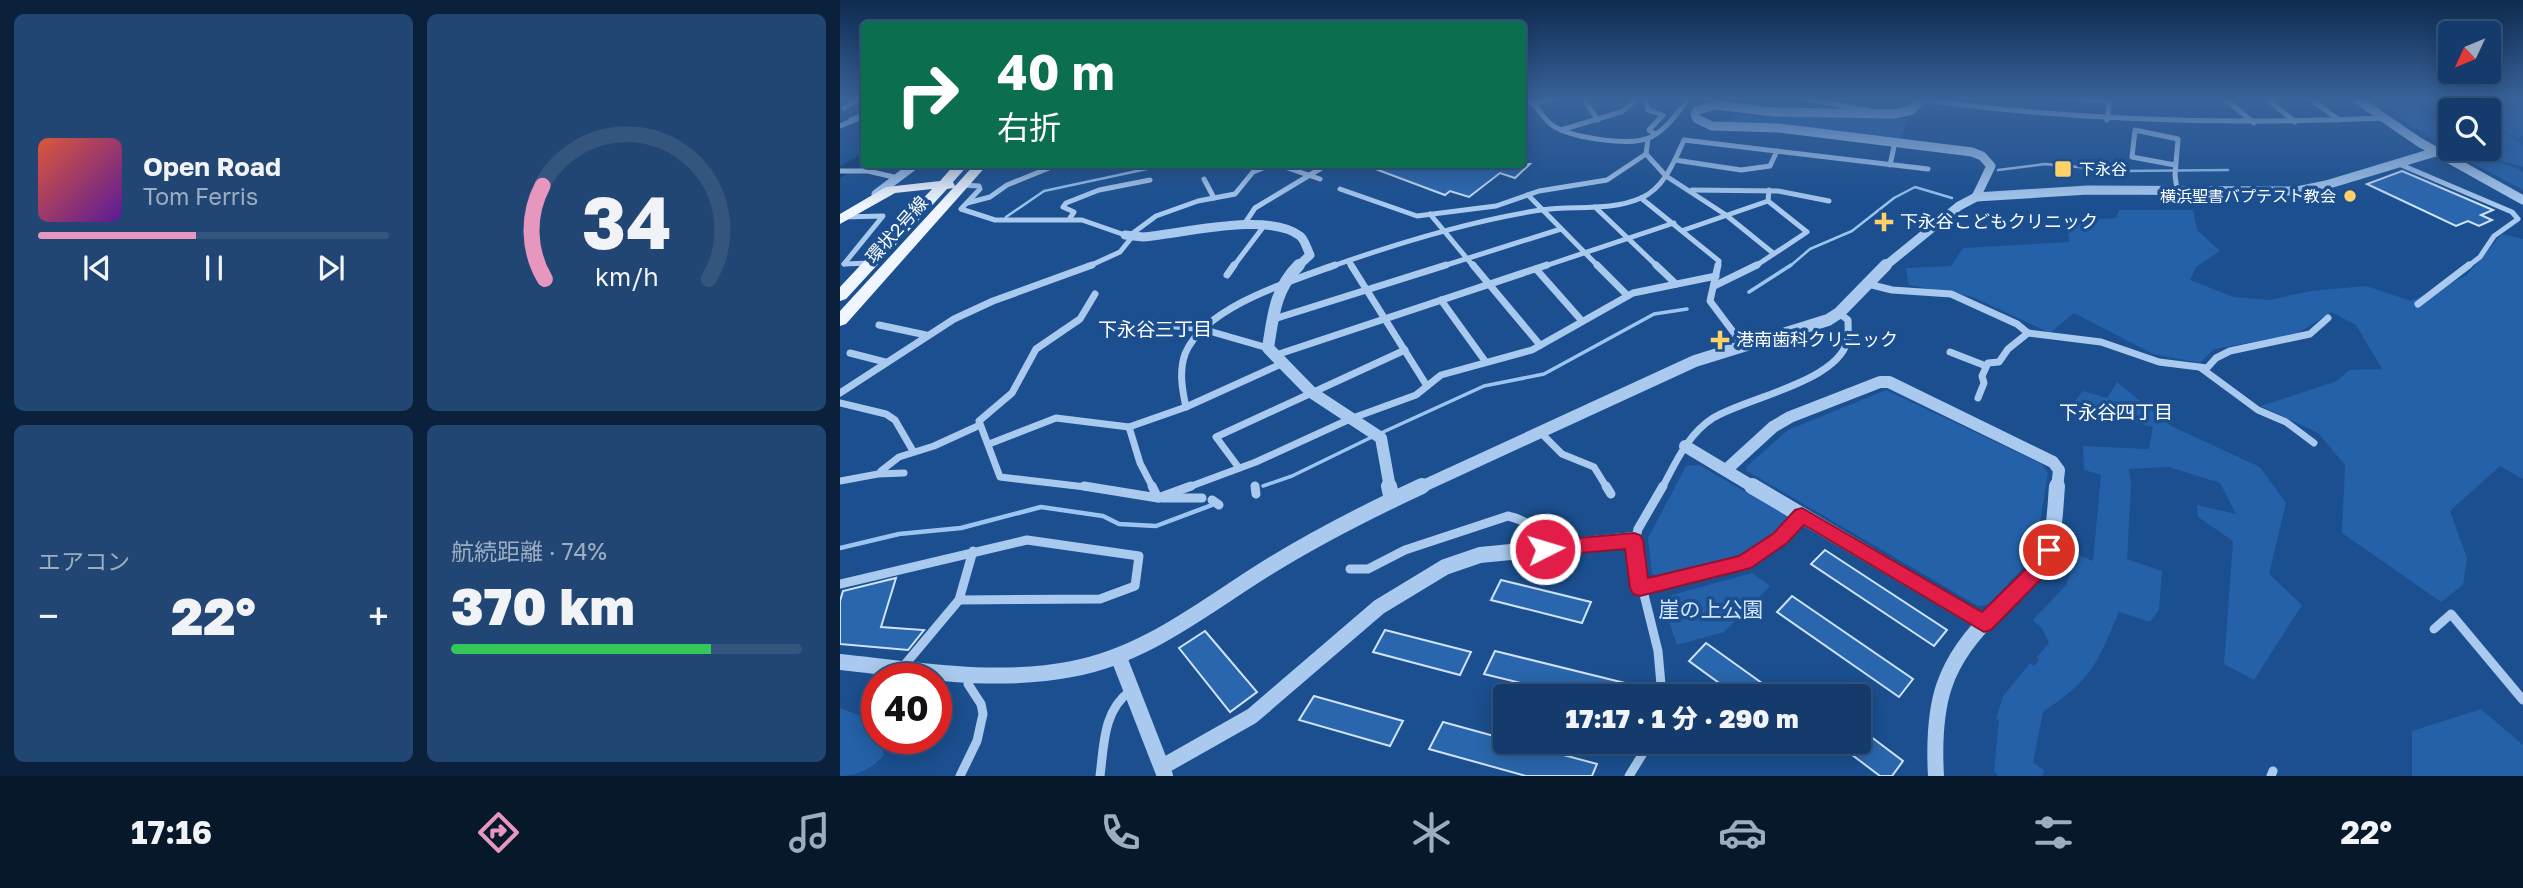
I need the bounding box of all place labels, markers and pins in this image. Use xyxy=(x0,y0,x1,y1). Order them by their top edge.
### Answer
marker: 下永谷 xyxy=(2053,159,2073,179)
place label: 下永谷 xyxy=(2079,159,2127,179)
place label: 横浜聖書バプテスト教会 xyxy=(2160,186,2336,206)
marker: 横浜聖書バプテスト教会 xyxy=(2342,188,2358,204)
place label: 下永谷こどもクリニック xyxy=(1900,210,2098,232)
marker: 下永谷こどもクリニック xyxy=(1874,212,1894,232)
place label: 港南歯科クリニック xyxy=(1736,328,1898,350)
marker: 港南歯科クリニック xyxy=(1710,330,1730,350)
pin xyxy=(2019,520,2079,580)

